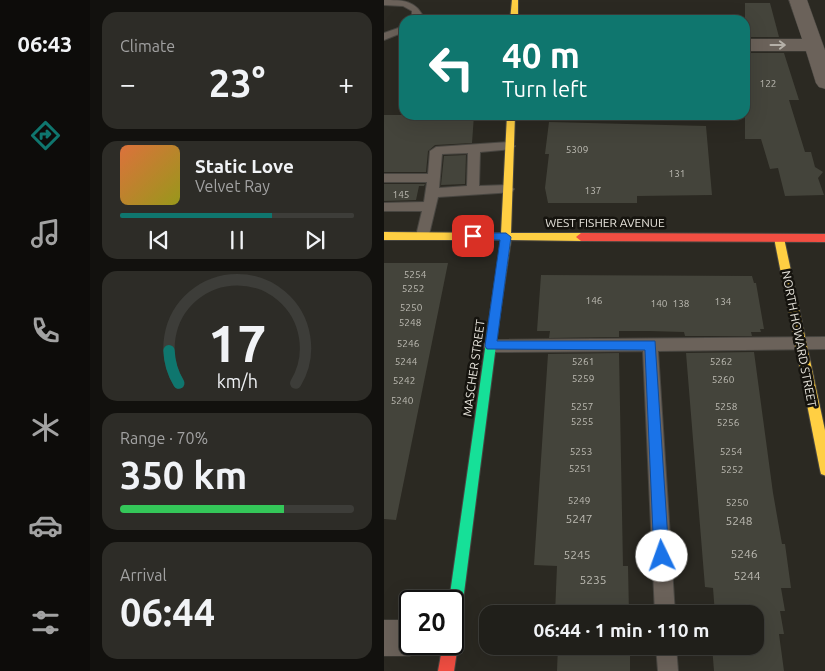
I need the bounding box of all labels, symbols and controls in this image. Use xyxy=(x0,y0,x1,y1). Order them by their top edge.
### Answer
text: 06:43 xyxy=(17,31,73,56)
icon: left xyxy=(419,35,484,100)
text: 40 m xyxy=(502,35,580,75)
text: Climate xyxy=(120,37,175,55)
one-way arrow xyxy=(770,40,786,50)
text: 23° xyxy=(209,62,265,104)
text: − xyxy=(120,68,136,99)
text: + xyxy=(338,68,354,99)
text: Turn left xyxy=(502,76,587,101)
house number: 122 xyxy=(760,78,776,89)
icon: directions xyxy=(28,118,63,153)
house number: 5309 xyxy=(566,144,588,155)
text: Static Love xyxy=(195,155,294,177)
house number: 131 xyxy=(669,168,685,179)
text: Velvet Ray xyxy=(195,177,270,195)
house number: 137 xyxy=(585,185,601,196)
house number: 145 xyxy=(393,189,409,200)
pin xyxy=(452,215,494,257)
icon: music xyxy=(28,216,63,251)
street label: WEST FISHER AVENUE xyxy=(545,216,665,229)
icon: arrive xyxy=(459,222,487,250)
icon: previous xyxy=(145,226,173,254)
icon: pause xyxy=(223,226,251,254)
icon: next xyxy=(301,226,329,254)
house number: 5254 xyxy=(404,269,427,280)
street label: NORTH HOWARD STREET xyxy=(780,270,819,409)
house number: 5252 xyxy=(402,283,424,294)
house number: 146 xyxy=(586,295,603,306)
house number: 134 xyxy=(715,296,732,307)
house number: 140 xyxy=(651,298,668,309)
house number: 138 xyxy=(673,298,690,309)
house number: 5250 xyxy=(400,302,423,313)
icon: phone xyxy=(28,313,63,348)
text: 17 xyxy=(208,314,266,372)
house number: 5248 xyxy=(399,317,422,328)
street label: MASCHER STREET xyxy=(460,318,487,417)
house number: 5246 xyxy=(397,338,420,349)
house number: 5244 xyxy=(395,356,418,367)
house number: 5261 xyxy=(572,356,594,367)
house number: 5262 xyxy=(710,356,732,367)
text: km/h xyxy=(216,371,258,391)
house number: 5259 xyxy=(572,373,594,384)
house number: 5260 xyxy=(712,374,735,385)
house number: 5242 xyxy=(393,375,415,386)
house number: 5240 xyxy=(391,395,414,406)
house number: 5257 xyxy=(571,401,593,412)
house number: 5258 xyxy=(715,401,738,412)
icon: climate xyxy=(28,410,63,445)
house number: 5255 xyxy=(571,416,593,427)
house number: 5256 xyxy=(717,417,740,428)
text: Range · 70% xyxy=(120,429,208,447)
house number: 5253 xyxy=(570,446,592,457)
house number: 5254 xyxy=(720,446,743,457)
text: 350 km xyxy=(120,454,247,496)
house number: 5251 xyxy=(569,463,591,474)
house number: 5252 xyxy=(721,464,743,475)
house number: 5249 xyxy=(568,495,590,506)
house number: 5250 xyxy=(726,497,749,508)
icon: car xyxy=(28,508,63,543)
house number: 5247 xyxy=(565,512,593,525)
house number: 5248 xyxy=(725,514,753,527)
position arrow xyxy=(635,529,687,581)
house number: 5246 xyxy=(730,547,758,560)
house number: 5245 xyxy=(563,548,591,561)
text: Arrival xyxy=(120,566,167,584)
house number: 5244 xyxy=(733,569,761,582)
house number: 5235 xyxy=(579,573,607,586)
speed limit sign: 20 xyxy=(399,590,464,655)
text: 06:44 xyxy=(120,591,215,633)
icon: filters xyxy=(28,605,63,640)
text: 06:44 · 1 min · 110 m xyxy=(534,619,709,641)

